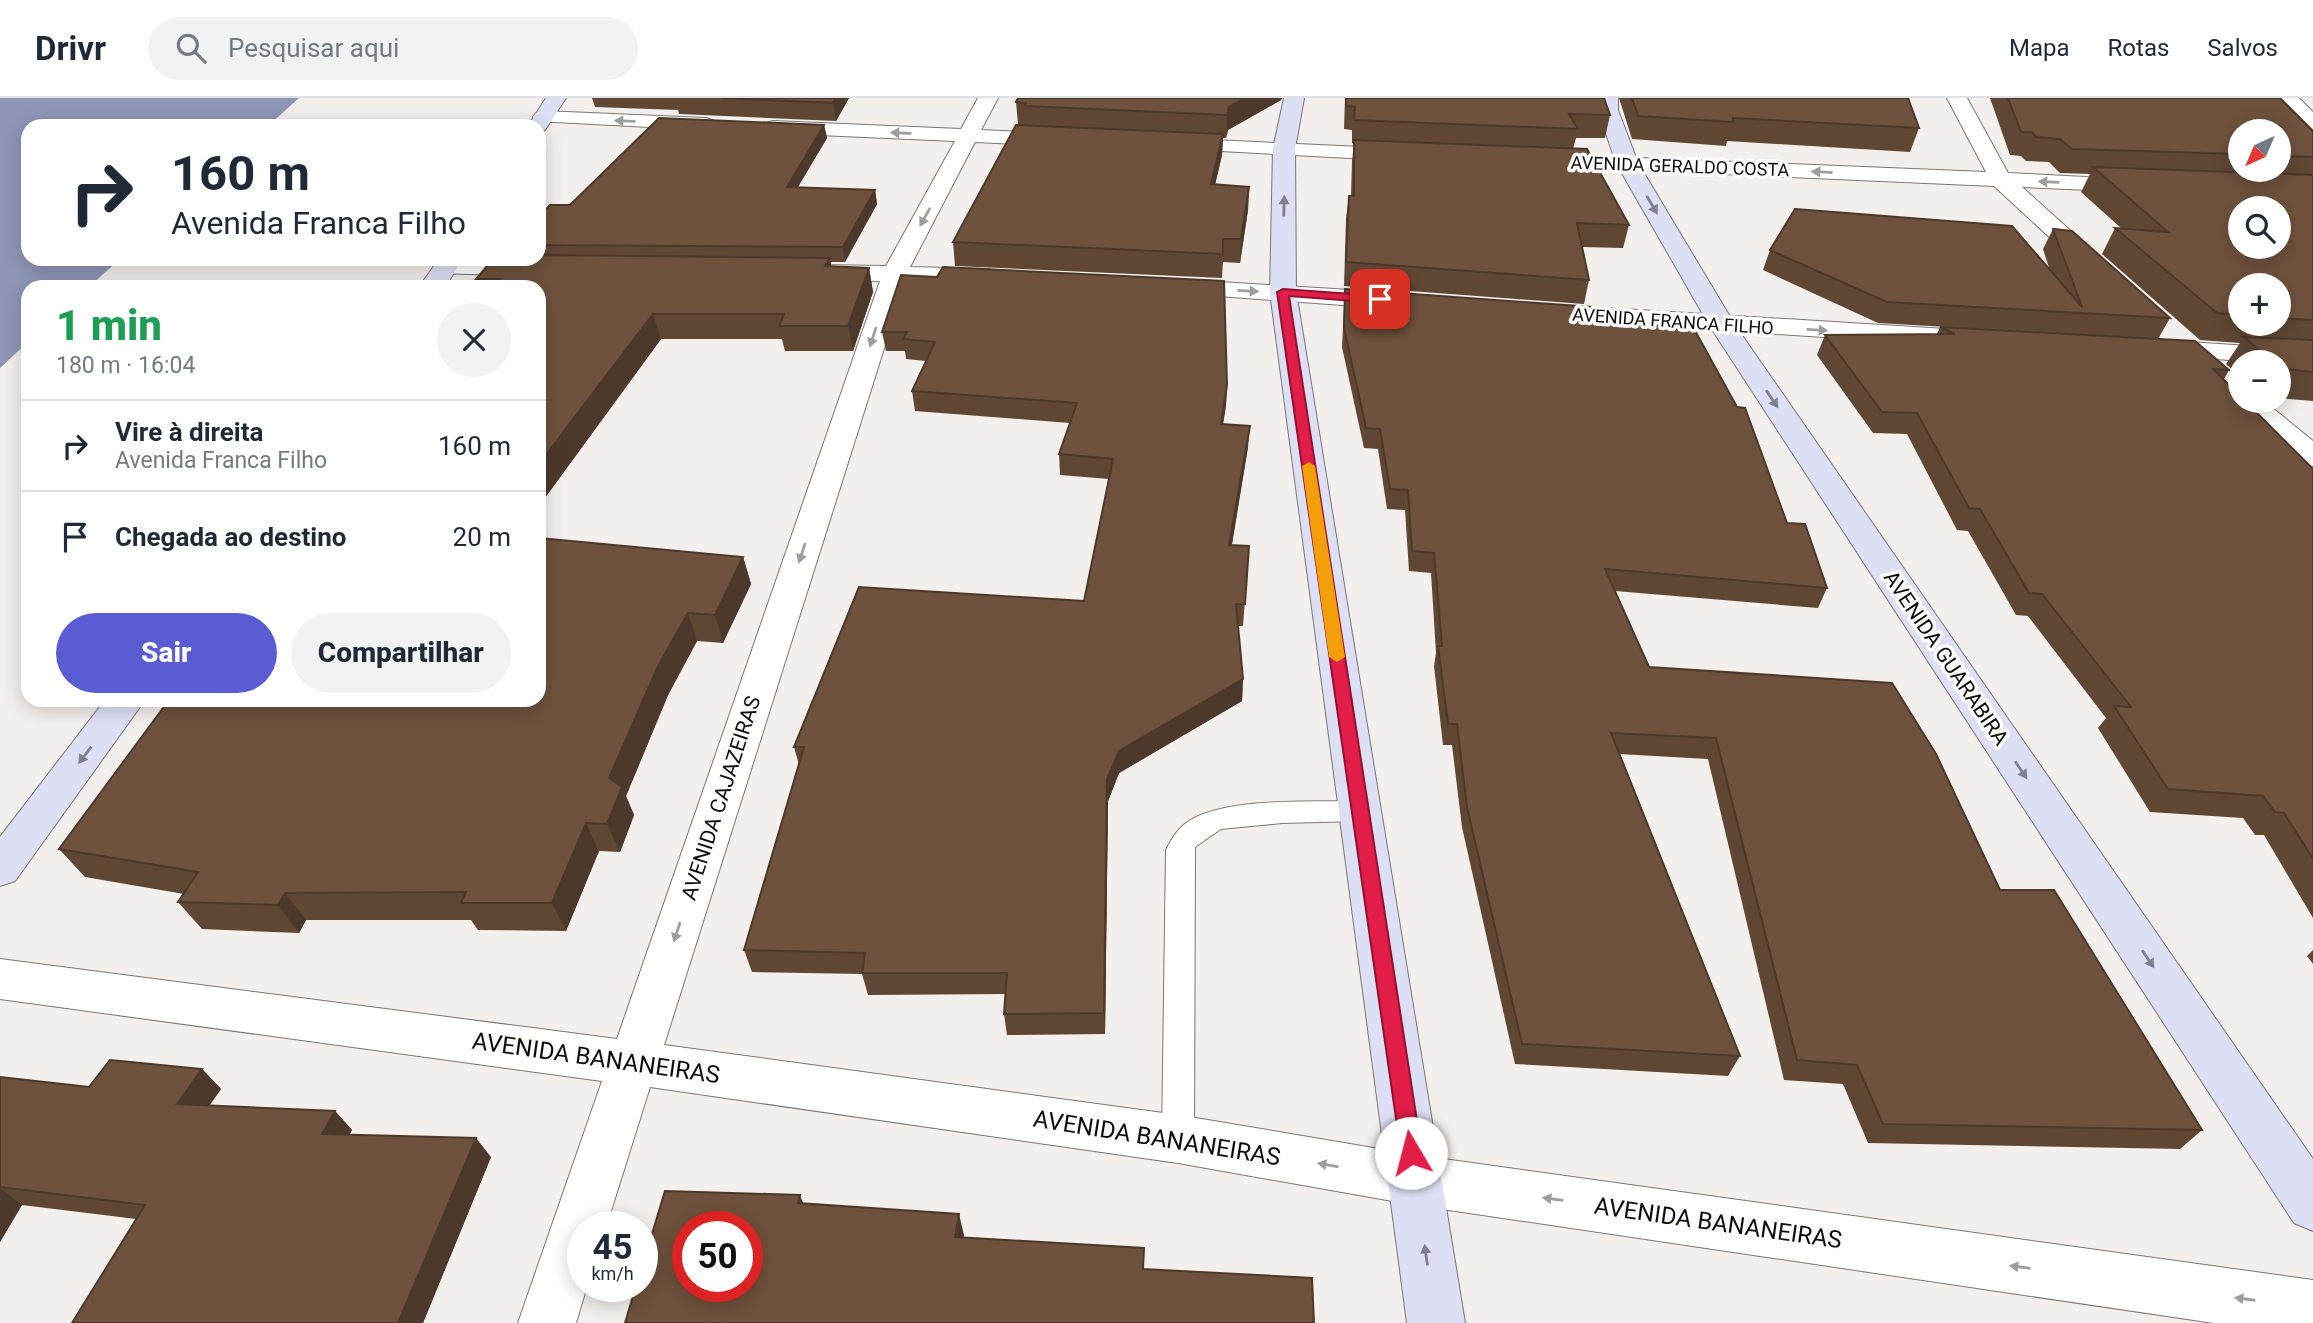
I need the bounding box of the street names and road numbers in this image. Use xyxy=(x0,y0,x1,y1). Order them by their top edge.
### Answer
street label: AVENIDA GERALDO COSTA xyxy=(1570,152,1790,180)
street label: AVENIDA FRANCA FILHO xyxy=(1572,303,1774,339)
street label: AVENIDA GUARABIRA xyxy=(1879,566,2013,750)
street label: AVENIDA CAJAZEIRAS xyxy=(677,693,765,903)
street label: AVENIDA BANANEIRAS xyxy=(470,1027,722,1089)
street label: AVENIDA BANANEIRAS xyxy=(1031,1105,1283,1171)
street label: AVENIDA BANANEIRAS xyxy=(1592,1192,1844,1254)

